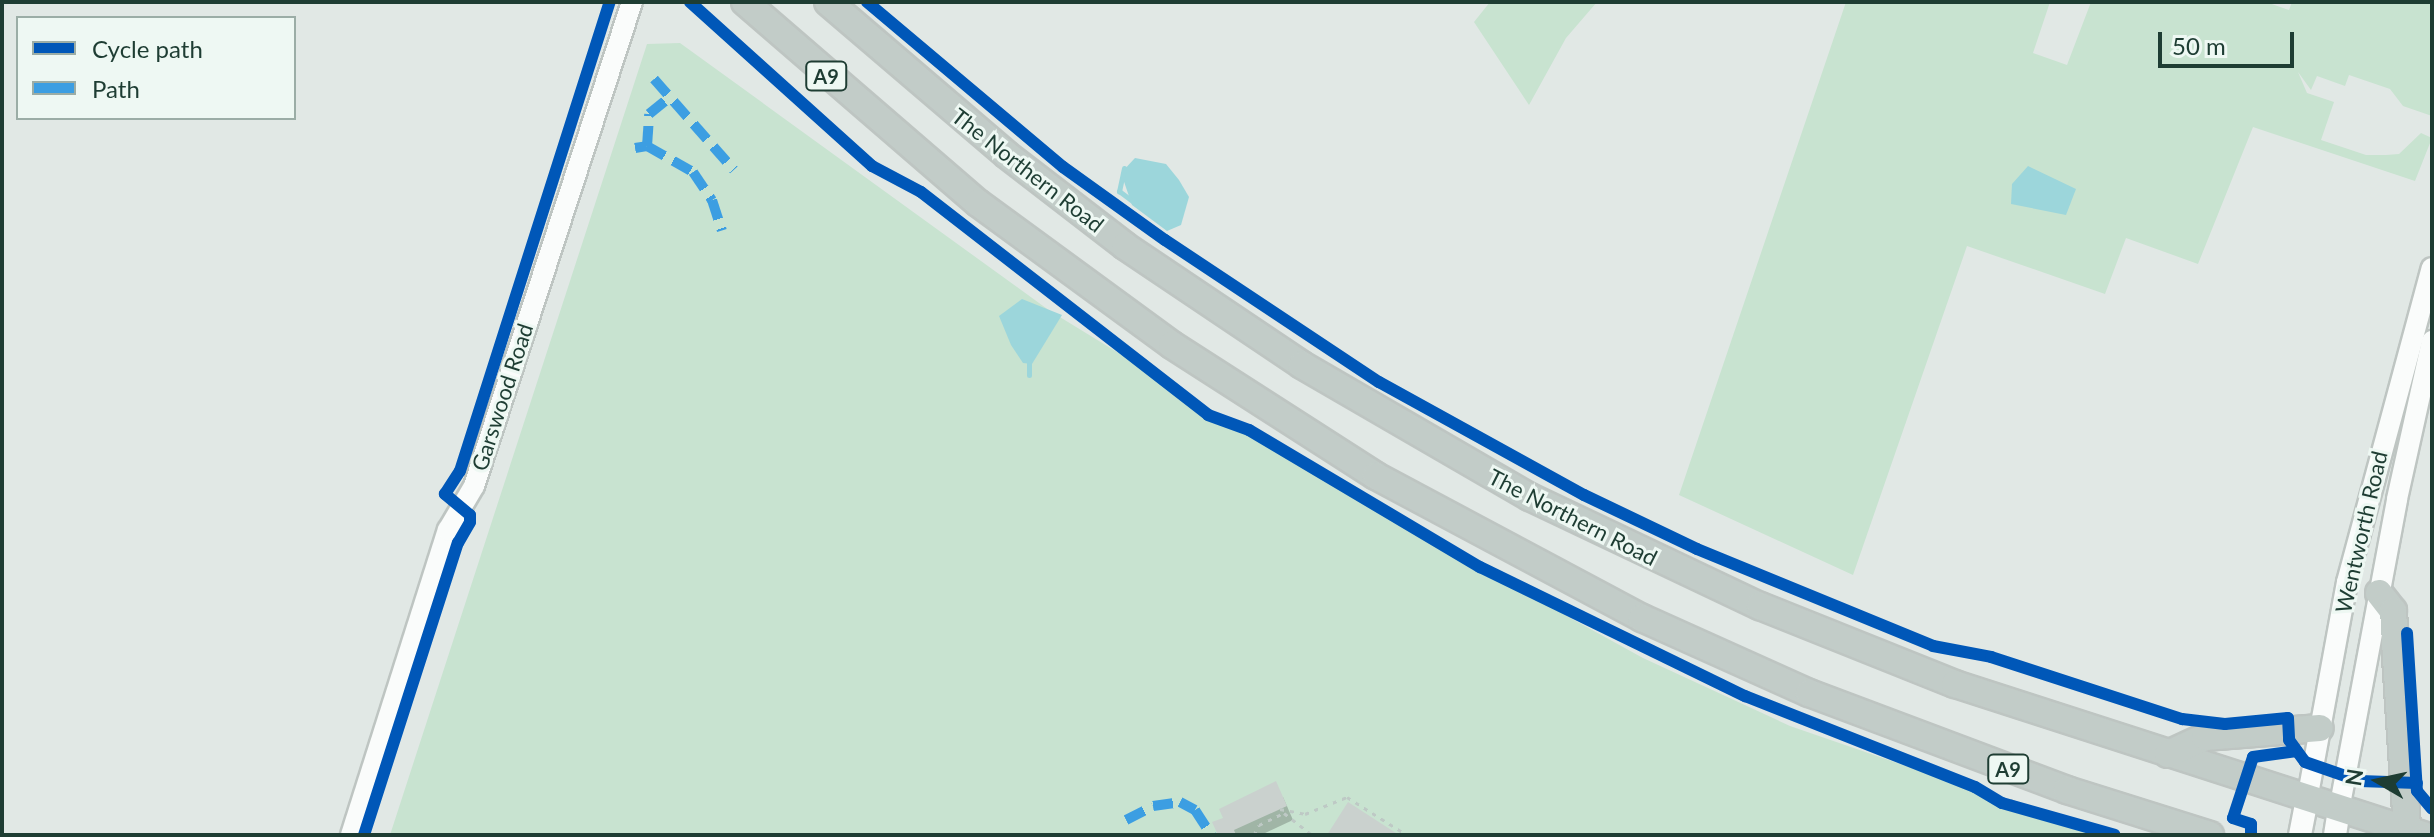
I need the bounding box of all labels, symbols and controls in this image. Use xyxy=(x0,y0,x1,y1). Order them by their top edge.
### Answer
legend xyxy=(16,16,296,120)
scale bar xyxy=(2162,16,2298,66)
text: 50 m xyxy=(2172,31,2226,60)
text: Cycle path xyxy=(92,34,203,63)
road number: A9 xyxy=(804,60,848,92)
text: Path xyxy=(92,74,140,103)
street label: The Northern Road xyxy=(947,102,1109,238)
street label: Garswood Road xyxy=(466,320,538,474)
street label: Wentworth Road xyxy=(2330,448,2392,616)
street label: The Northern Road xyxy=(1484,463,1662,571)
north arrow xyxy=(2338,741,2418,821)
road number: A9 xyxy=(1986,753,2030,785)
text: N xyxy=(2339,767,2368,788)

